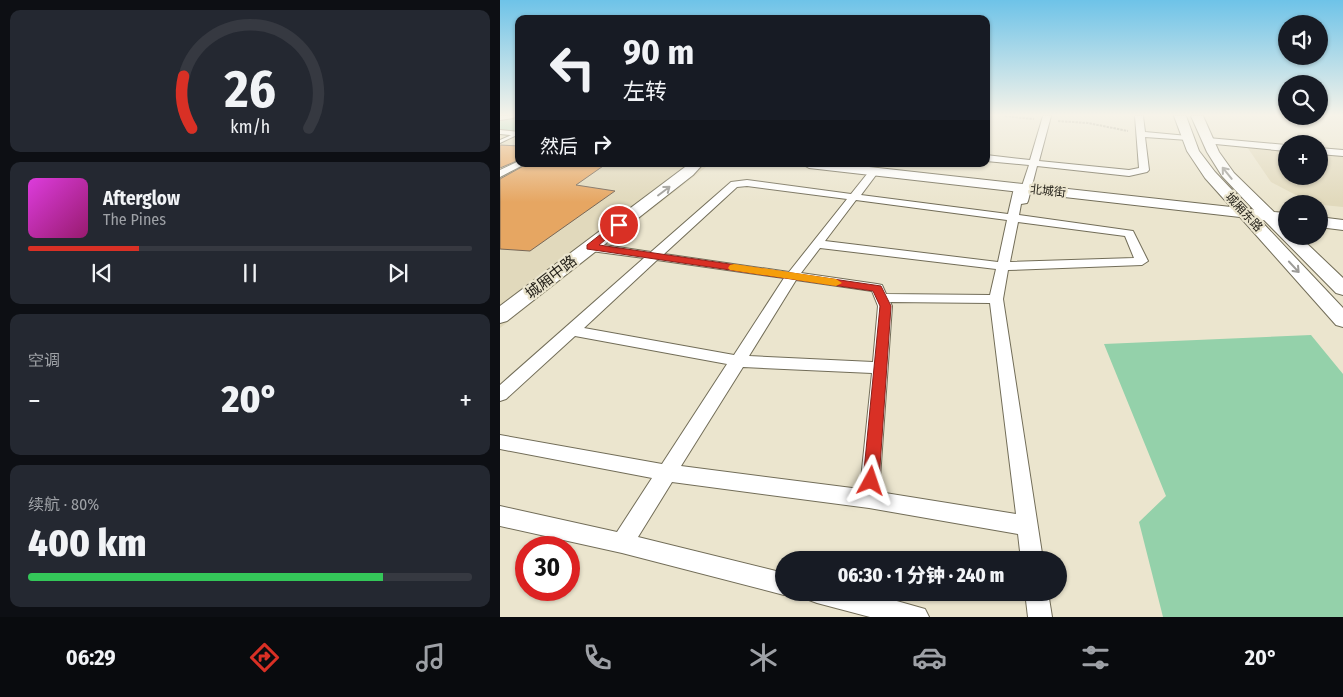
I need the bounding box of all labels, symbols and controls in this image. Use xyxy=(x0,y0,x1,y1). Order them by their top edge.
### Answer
map controls xyxy=(1278,15,1328,245)
button: sound xyxy=(1278,15,1328,65)
text: 90 m xyxy=(623,31,694,73)
icon: left xyxy=(540,35,605,100)
text: 26 xyxy=(223,58,276,121)
button: search xyxy=(1278,75,1328,125)
text: 左转 xyxy=(623,78,667,105)
text: km/h xyxy=(230,116,270,138)
icon: right xyxy=(588,130,616,158)
text: 然后 xyxy=(540,135,578,158)
button: + xyxy=(1278,135,1328,185)
one-way arrow xyxy=(1222,167,1233,180)
street label: 北城街 xyxy=(1029,182,1067,200)
one-way arrow xyxy=(657,186,671,196)
text: Afterglow xyxy=(103,187,180,210)
street label: 城厢东路 xyxy=(1223,190,1265,234)
button: − xyxy=(1278,195,1328,245)
pin xyxy=(598,204,640,246)
text: The Pines xyxy=(103,210,166,229)
icon: arrive xyxy=(605,211,633,239)
street label: 城厢中路 xyxy=(522,251,580,303)
icon: previous xyxy=(88,259,116,287)
icon: pause xyxy=(236,259,264,287)
icon: next xyxy=(384,259,412,287)
one-way arrow xyxy=(1288,261,1300,274)
text: 空调 xyxy=(28,351,60,370)
text: 20° xyxy=(222,376,278,422)
text: − xyxy=(28,384,41,417)
text: + xyxy=(459,384,472,417)
position arrow xyxy=(844,454,896,506)
text: 续航 · 80% xyxy=(28,495,99,514)
text: 400 km xyxy=(28,520,146,566)
speed limit sign: 30 xyxy=(515,536,580,601)
text: 06:30 · 1 分钟 · 240 m xyxy=(838,564,1004,587)
icon: directions xyxy=(247,640,282,675)
icon: music xyxy=(413,640,448,675)
icon: phone xyxy=(580,640,615,675)
icon: climate xyxy=(746,640,781,675)
icon: car xyxy=(912,640,947,675)
icon: filters xyxy=(1078,640,1113,675)
text: 06:29 xyxy=(66,644,116,671)
text: 20° xyxy=(1245,644,1277,671)

